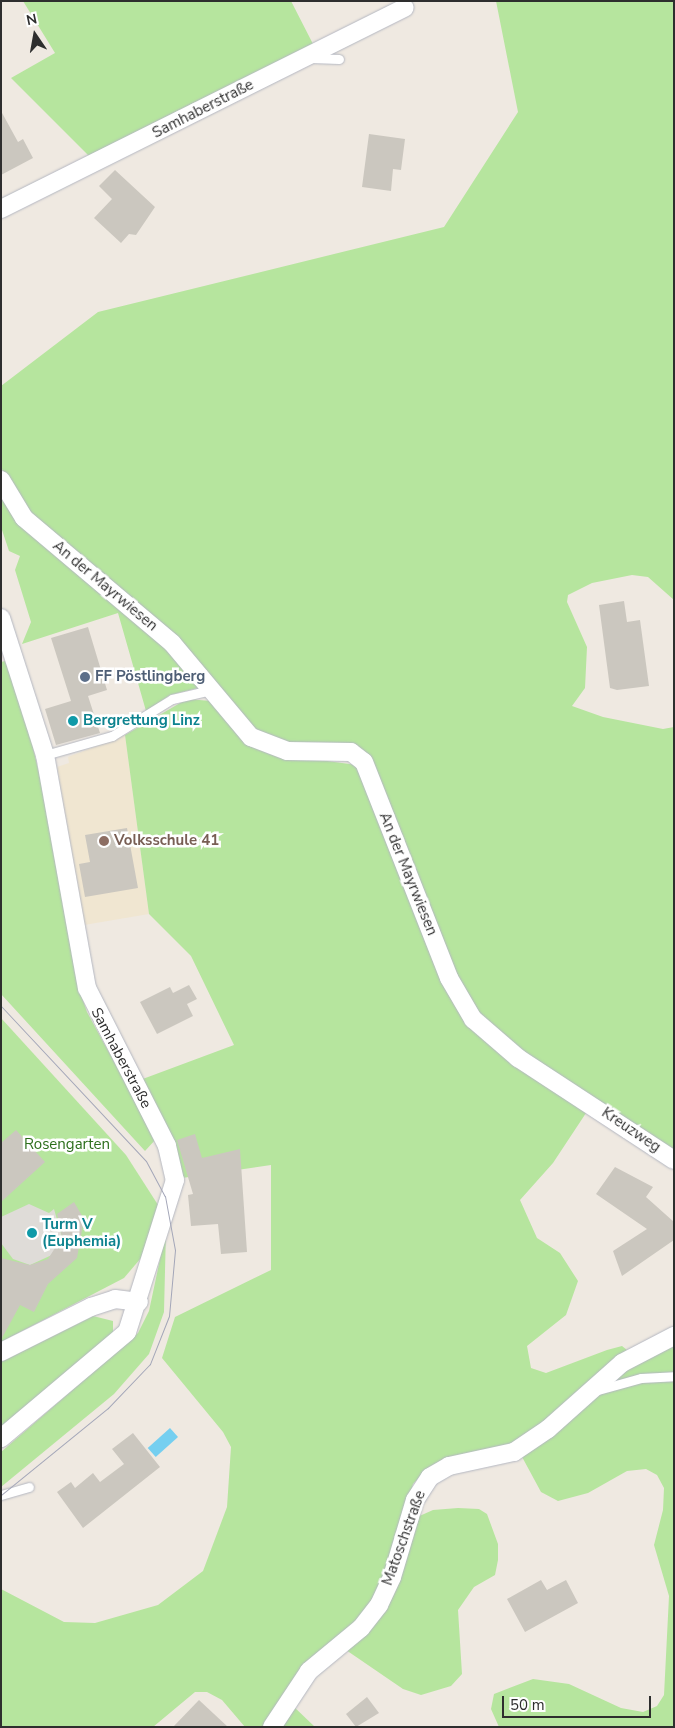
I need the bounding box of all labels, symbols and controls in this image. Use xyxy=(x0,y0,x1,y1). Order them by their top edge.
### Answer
text: N xyxy=(25,9,39,30)
north arrow xyxy=(10,10,60,60)
street label: Samhaberstraße xyxy=(149,76,257,142)
street label: An der Mayrwiesen xyxy=(49,537,161,635)
place label: FF Pöstlingberg xyxy=(95,668,205,686)
marker: FF Pöstlingberg xyxy=(79,671,91,683)
place label: Bergrettung Linz xyxy=(83,712,200,730)
marker: Bergrettung Linz xyxy=(67,715,79,727)
street label: An der Mayrwiesen xyxy=(375,810,441,938)
place label: Volksschule 41 xyxy=(114,832,219,850)
marker: Volksschule 41 xyxy=(98,835,110,847)
street label: Samhaberstraße xyxy=(87,1005,155,1111)
street label: Kreuzweg xyxy=(598,1104,664,1156)
park label: Rosengarten xyxy=(24,1136,110,1154)
place label: Turm V (Euphemia) xyxy=(42,1215,121,1250)
marker: Turm V (Euphemia) xyxy=(26,1227,38,1239)
street label: Matoschstraße xyxy=(378,1488,430,1588)
scale bar xyxy=(505,1686,654,1718)
text: 50 m xyxy=(510,1695,545,1715)

